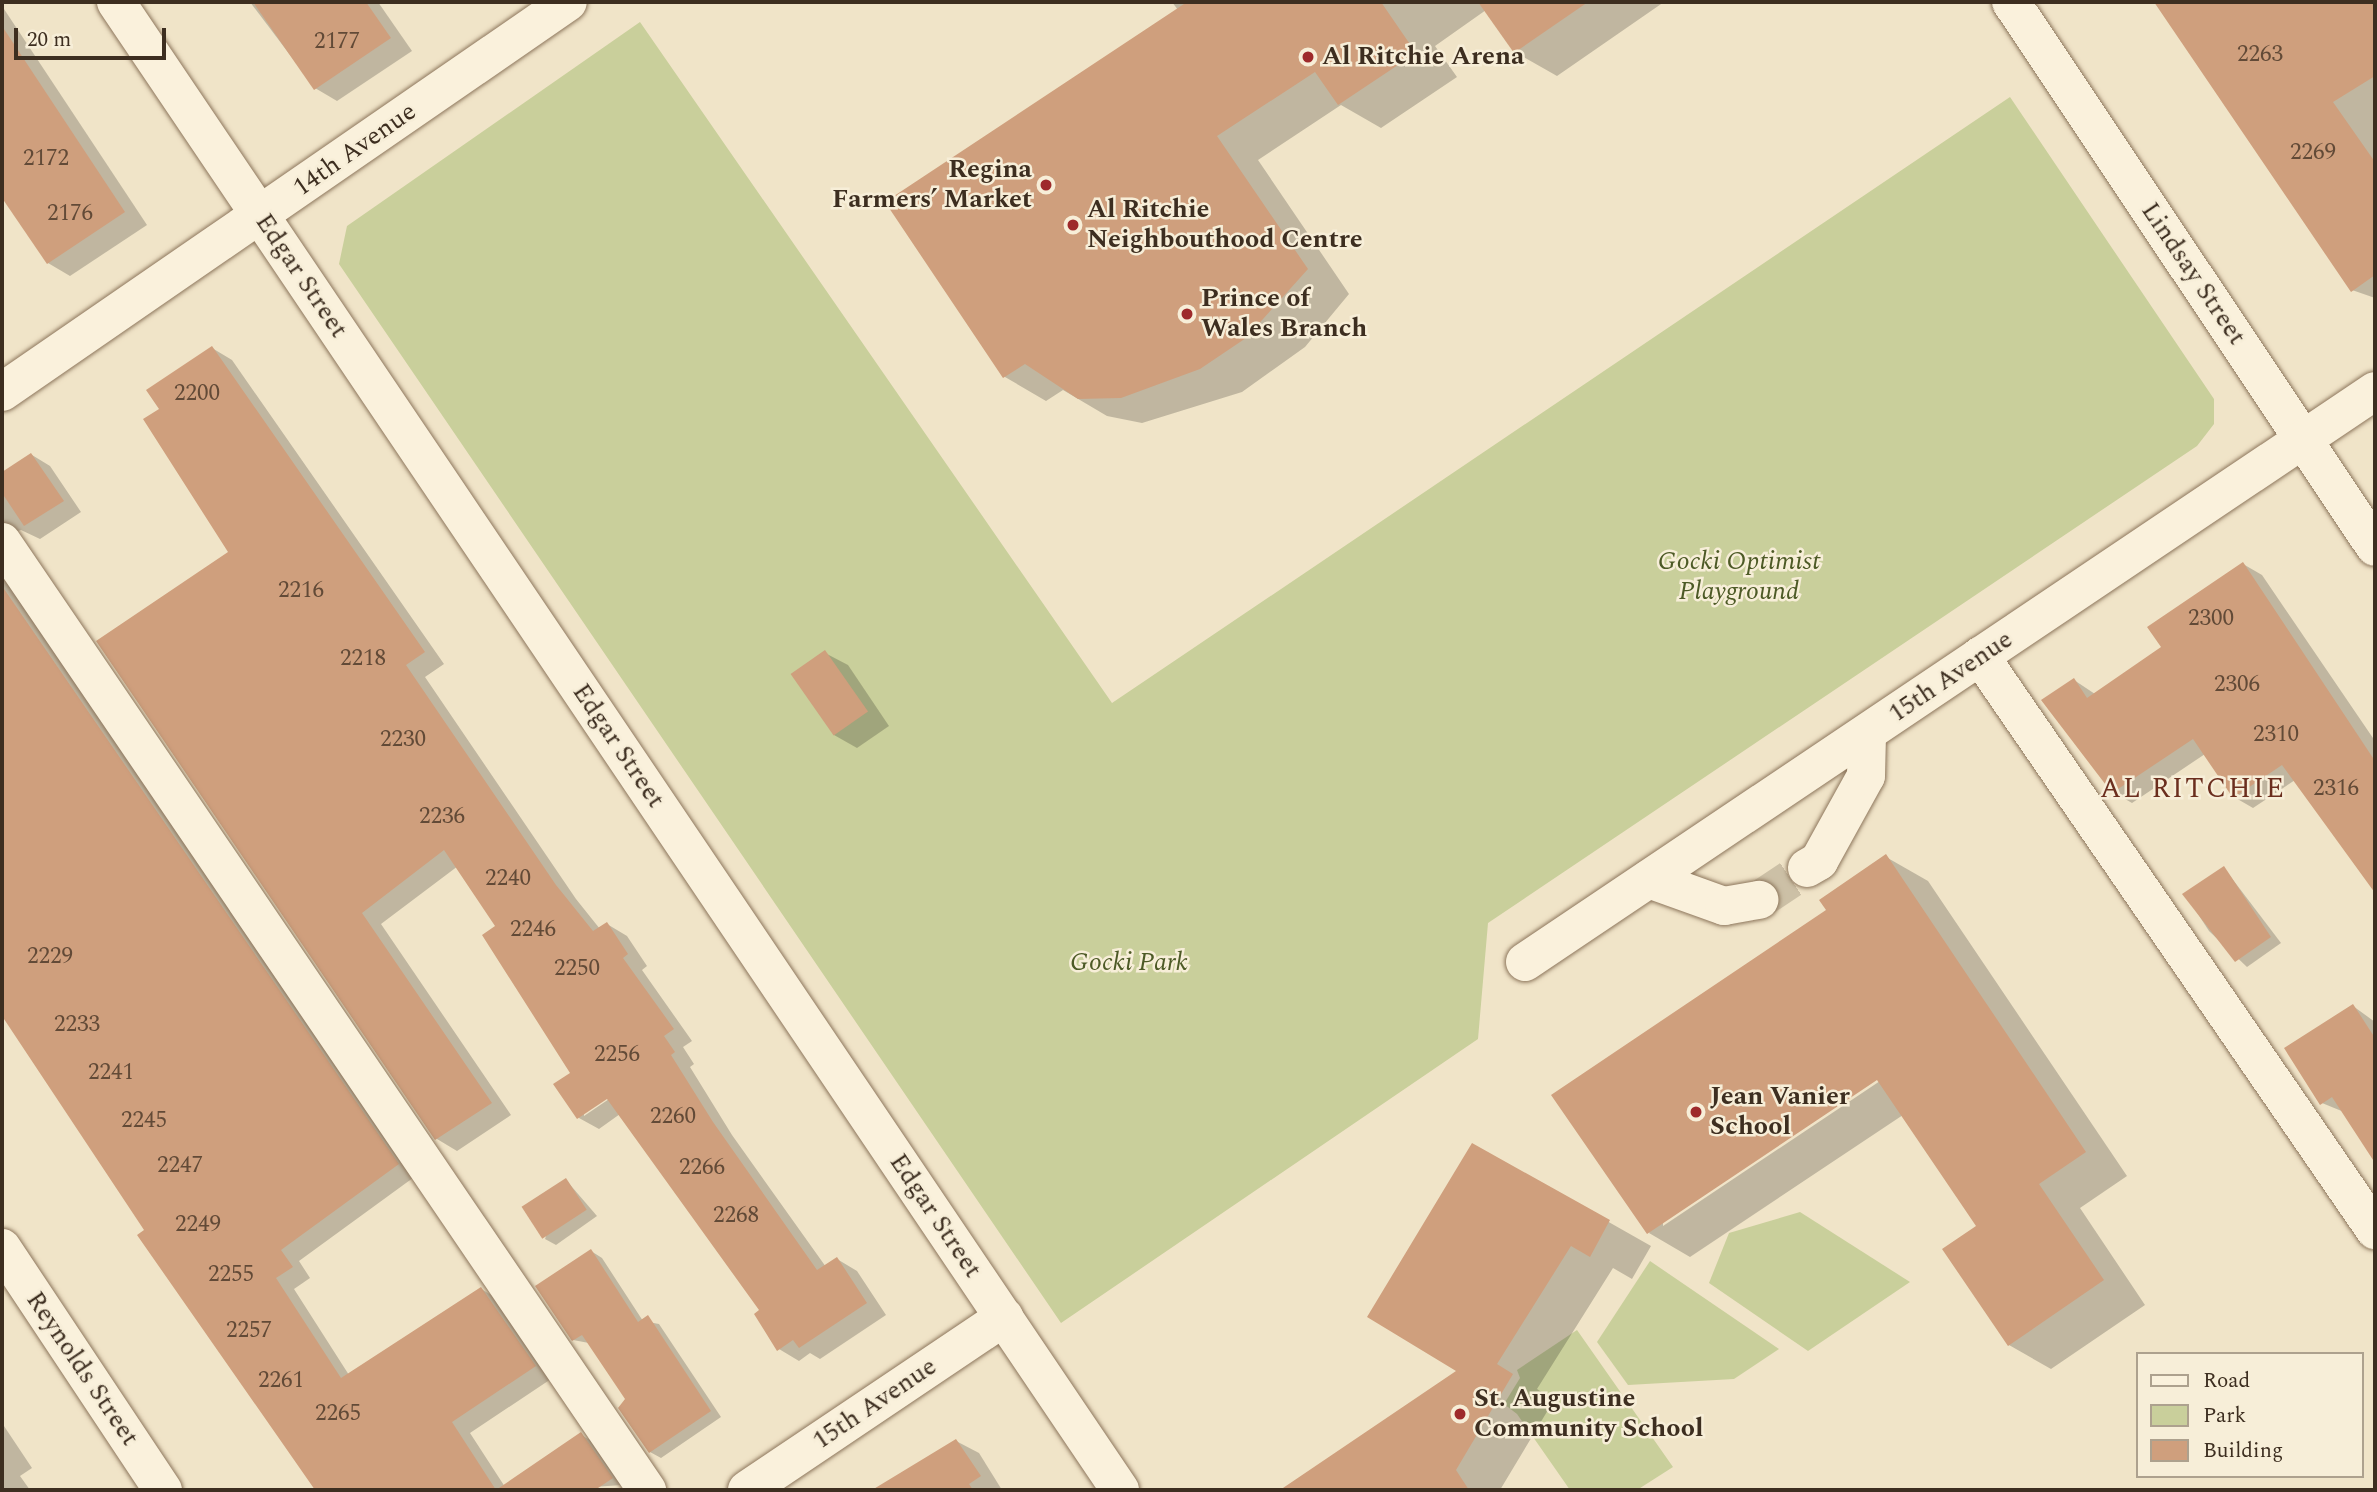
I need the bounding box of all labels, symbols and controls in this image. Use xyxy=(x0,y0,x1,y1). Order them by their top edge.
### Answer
scale bar xyxy=(18,14,170,58)
text: 20 m xyxy=(27,24,71,56)
house number: 2177 xyxy=(314,28,360,56)
place label: Al Ritchie Arena xyxy=(1322,41,1524,73)
house number: 2263 xyxy=(2237,41,2283,69)
marker: Al Ritchie Arena xyxy=(1300,49,1316,65)
street label: 14th Avenue xyxy=(288,96,422,204)
house number: 2269 xyxy=(2290,139,2336,167)
house number: 2172 xyxy=(23,145,69,173)
place label: Regina Farmers’ Market xyxy=(832,154,1032,216)
marker: Regina Farmers’ Market xyxy=(1038,177,1054,193)
place label: Al Ritchie Neighbouthood Centre xyxy=(1087,194,1363,256)
street label: Lindsay Street xyxy=(2134,197,2252,351)
house number: 2176 xyxy=(47,200,93,228)
street label: Edgar Street xyxy=(248,208,354,344)
marker: Al Ritchie Neighbouthood Centre xyxy=(1065,217,1081,233)
place label: Prince of Wales Branch xyxy=(1201,283,1367,344)
marker: Prince of Wales Branch xyxy=(1179,306,1195,322)
house number: 2200 xyxy=(174,380,220,408)
park label: Gocki Optimist Playground xyxy=(1658,546,1820,608)
house number: 2216 xyxy=(278,577,324,605)
house number: 2300 xyxy=(2188,605,2234,633)
street label: 15th Avenue xyxy=(1883,624,2019,730)
house number: 2218 xyxy=(340,645,386,673)
house number: 2306 xyxy=(2214,671,2260,699)
street label: Edgar Street xyxy=(565,678,671,814)
house number: 2310 xyxy=(2253,721,2299,749)
house number: 2230 xyxy=(380,726,426,754)
district label: AL RITCHIE xyxy=(2101,772,2285,806)
house number: 2316 xyxy=(2313,775,2359,803)
house number: 2236 xyxy=(419,803,465,831)
house number: 2240 xyxy=(485,865,531,893)
house number: 2246 xyxy=(510,916,556,944)
house number: 2229 xyxy=(27,943,73,971)
park label: Gocki Park xyxy=(1070,947,1188,979)
house number: 2250 xyxy=(554,955,600,983)
house number: 2233 xyxy=(54,1011,100,1039)
house number: 2256 xyxy=(594,1041,640,1069)
house number: 2241 xyxy=(88,1059,134,1087)
place label: Jean Vanier School xyxy=(1710,1081,1850,1142)
house number: 2260 xyxy=(650,1103,696,1131)
marker: Jean Vanier School xyxy=(1688,1104,1704,1120)
house number: 2245 xyxy=(121,1107,167,1135)
street label: Edgar Street xyxy=(882,1148,988,1284)
house number: 2247 xyxy=(157,1152,203,1180)
house number: 2266 xyxy=(679,1154,725,1182)
house number: 2268 xyxy=(713,1202,759,1230)
house number: 2249 xyxy=(175,1211,221,1239)
house number: 2255 xyxy=(208,1261,254,1289)
street label: Reynolds Street xyxy=(19,1286,145,1452)
house number: 2257 xyxy=(226,1317,272,1345)
street label: 15th Avenue xyxy=(807,1351,943,1457)
legend xyxy=(2136,1352,2363,1478)
text: Road xyxy=(2203,1365,2250,1397)
house number: 2261 xyxy=(258,1367,304,1395)
place label: St. Augustine Community School xyxy=(1474,1383,1704,1444)
house number: 2265 xyxy=(315,1400,361,1428)
text: Park xyxy=(2203,1400,2246,1432)
marker: St. Augustine Community School xyxy=(1452,1406,1468,1422)
text: Building xyxy=(2203,1435,2283,1467)

